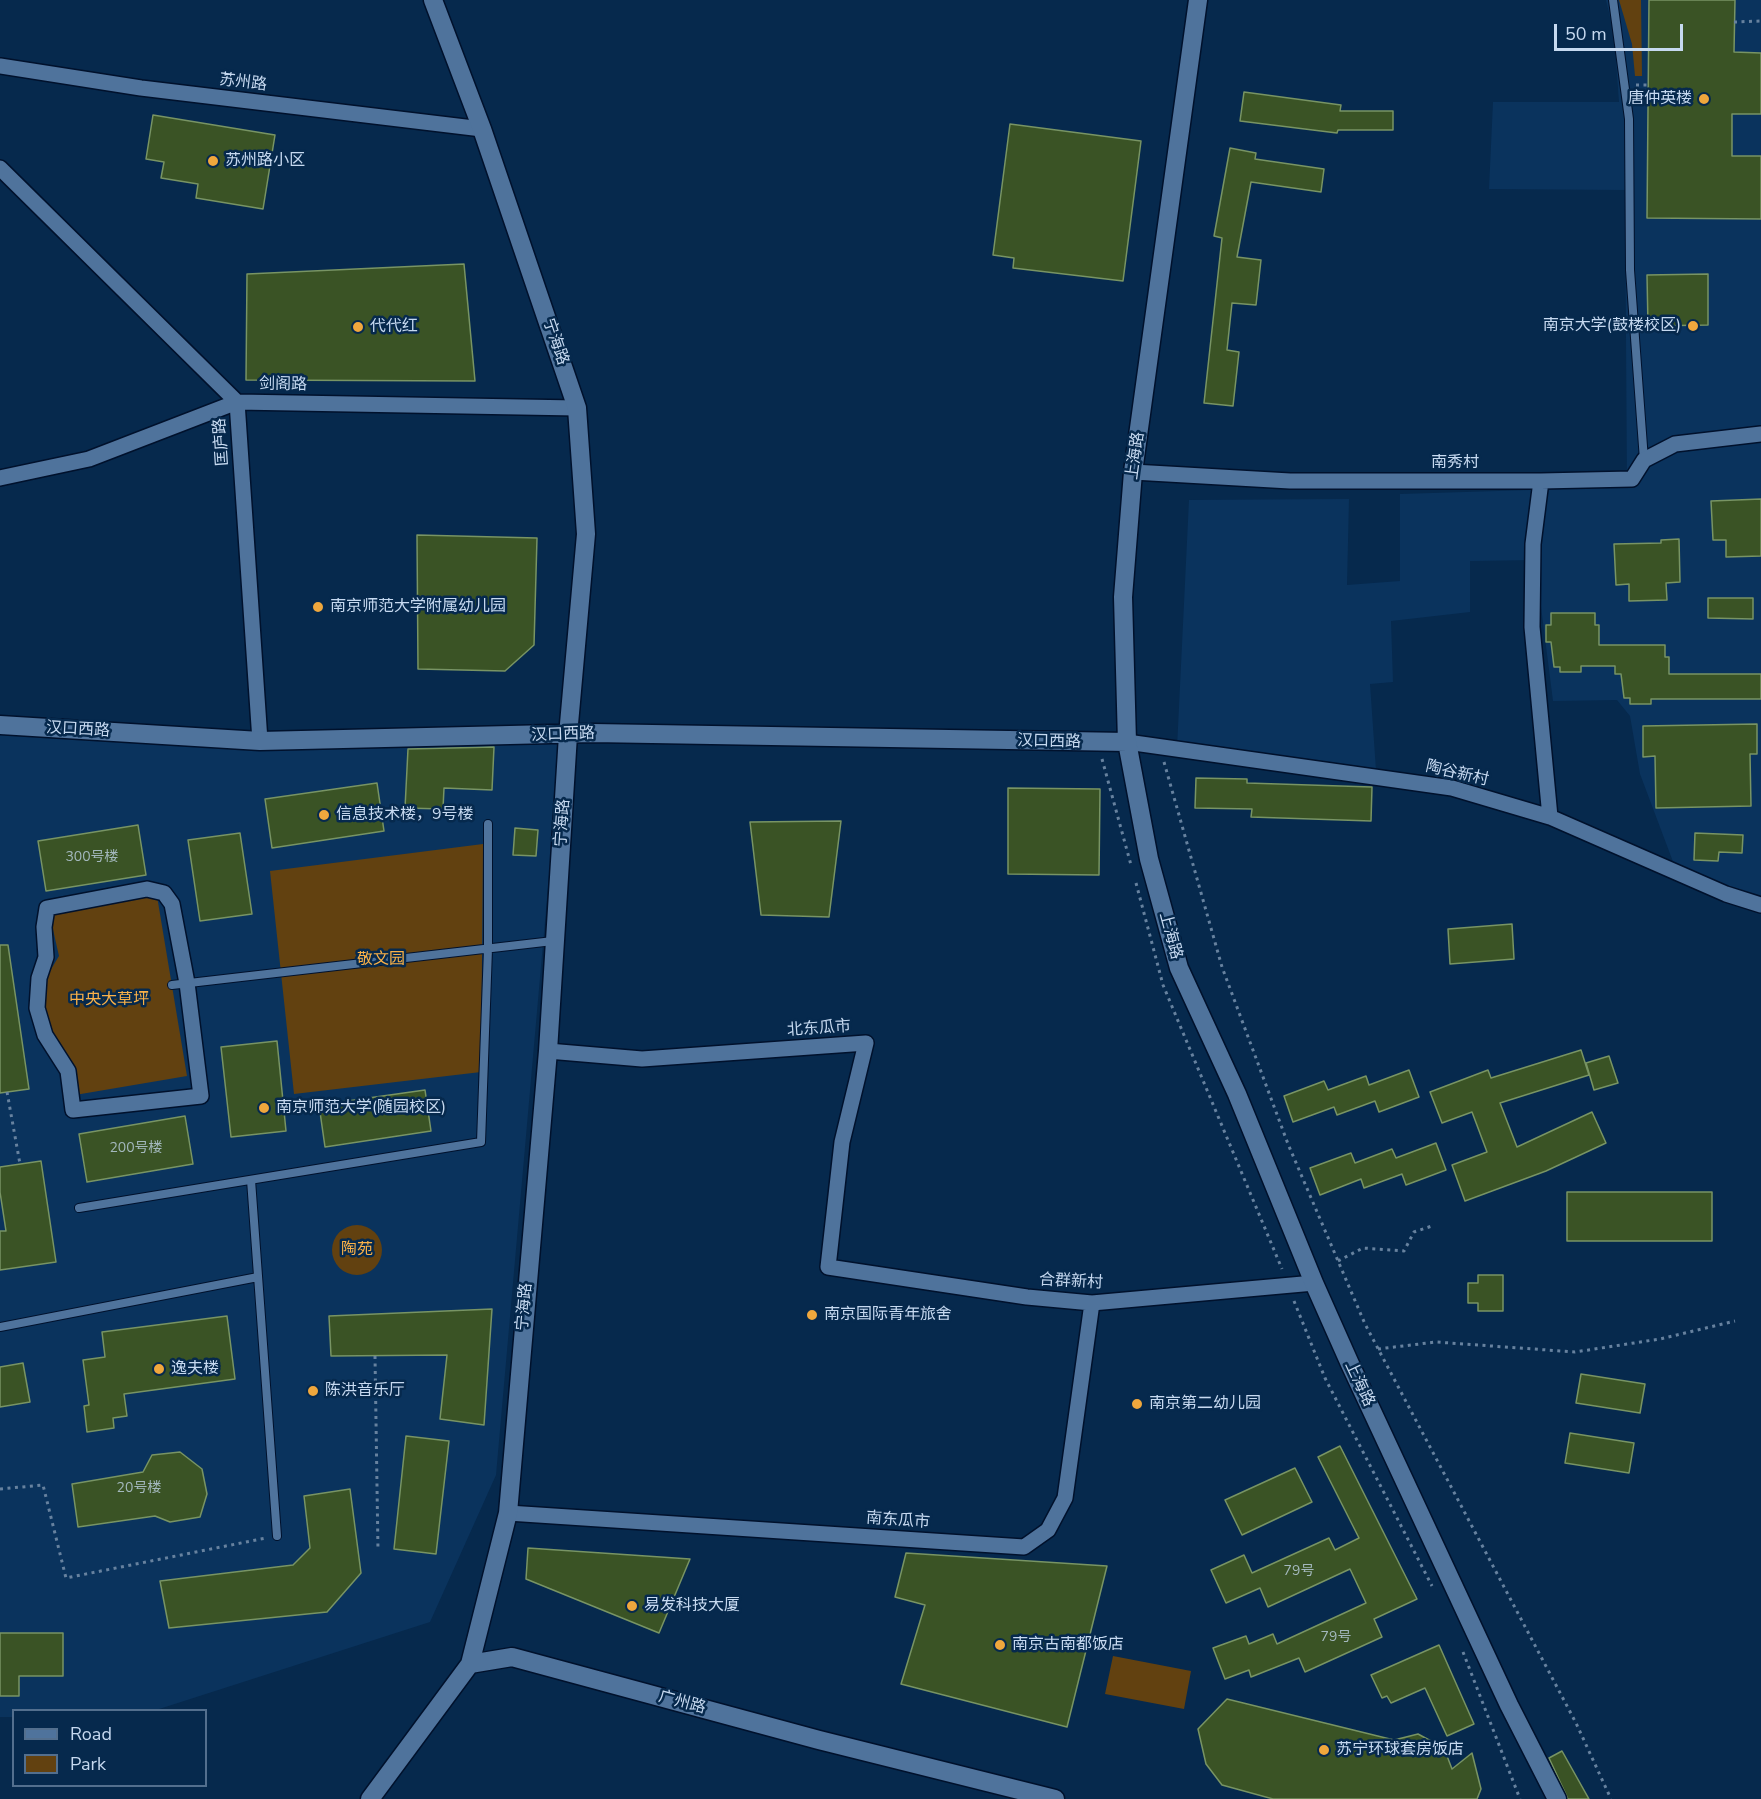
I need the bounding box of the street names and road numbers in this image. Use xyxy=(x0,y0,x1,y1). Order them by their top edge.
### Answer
street label: 苏州路 xyxy=(218,71,268,95)
street label: 宁海路 xyxy=(538,316,572,368)
street label: 剑阁路 xyxy=(259,375,307,395)
street label: 匡庐路 xyxy=(211,417,233,467)
street label: 上海路 xyxy=(1123,431,1149,481)
street label: 南秀村 xyxy=(1431,453,1479,473)
street label: 汉口西路 xyxy=(46,719,110,741)
street label: 汉口西路 xyxy=(531,724,595,746)
street label: 汉口西路 xyxy=(1017,732,1081,752)
street label: 陶谷新村 xyxy=(1424,757,1490,791)
street label: 宁海路 xyxy=(552,798,574,848)
street label: 上海路 xyxy=(1155,910,1185,962)
street label: 北东瓜市 xyxy=(786,1017,852,1041)
street label: 合群新村 xyxy=(1039,1271,1103,1293)
street label: 宁海路 xyxy=(513,1282,537,1332)
street label: 上海路 xyxy=(1340,1358,1378,1410)
street label: 南东瓜市 xyxy=(865,1509,931,1533)
street label: 广州路 xyxy=(656,1688,708,1718)

